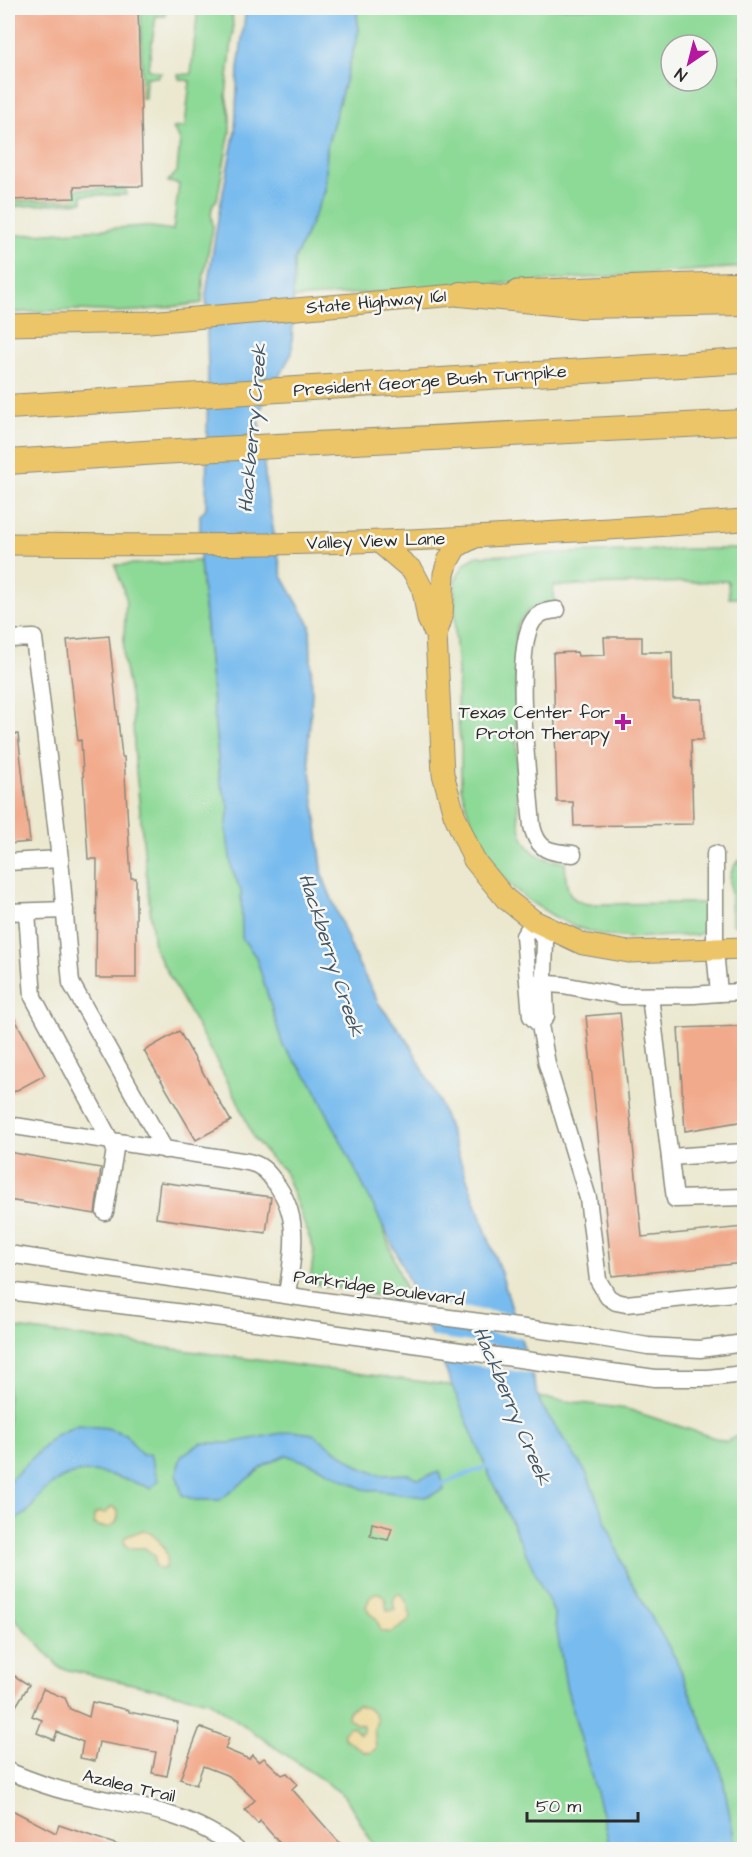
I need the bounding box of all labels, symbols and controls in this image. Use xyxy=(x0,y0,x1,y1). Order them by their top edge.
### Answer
north arrow xyxy=(659,33,719,93)
text: N xyxy=(671,63,691,86)
street label: State Highway 161 xyxy=(305,283,447,322)
water label: Hackberry Creek xyxy=(232,342,275,514)
street label: President George Bush Turnpike xyxy=(293,359,568,404)
street label: Valley View Lane xyxy=(306,526,446,557)
place label: Texas Center for Proton Therapy xyxy=(459,700,610,747)
marker: Texas Center for Proton Therapy xyxy=(614,713,632,731)
water label: Hackberry Creek xyxy=(291,870,371,1041)
street label: Parkridge Boulevard xyxy=(292,1264,466,1313)
water label: Hackberry Creek xyxy=(465,1323,558,1491)
street label: Azalea Trail xyxy=(80,1763,178,1809)
scale bar xyxy=(527,1785,638,1823)
text: 50 m xyxy=(536,1794,581,1819)

